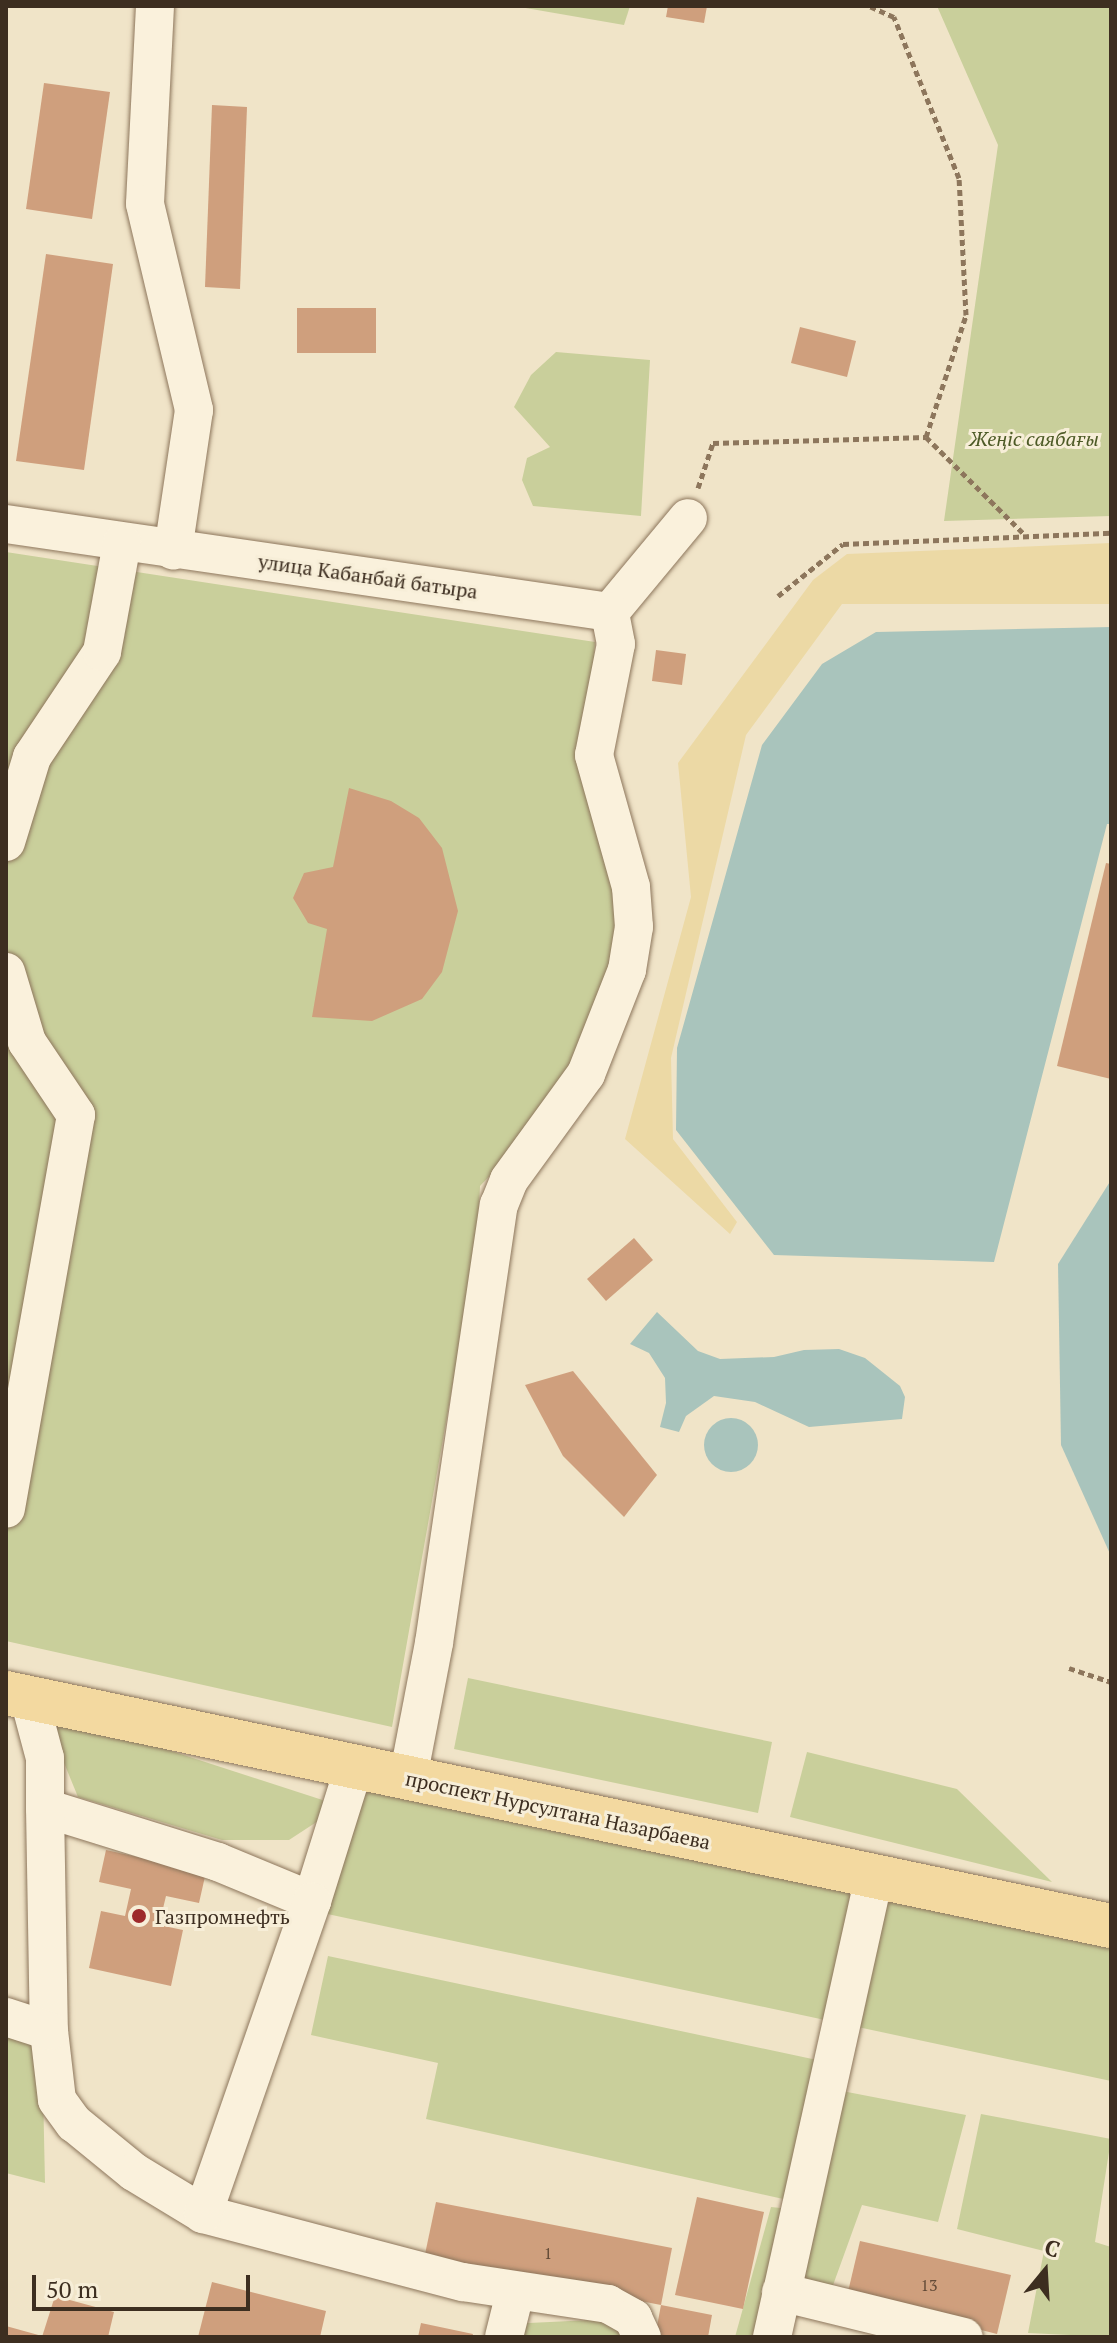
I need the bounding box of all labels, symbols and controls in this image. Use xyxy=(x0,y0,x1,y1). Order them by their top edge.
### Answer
park label: Жеңіс саябағы xyxy=(969,426,1099,450)
street label: улица Кабанбай батыра xyxy=(257,549,479,603)
street label: проспект Нурсултана Назарбаева xyxy=(403,1766,713,1854)
place label: Газпромнефть xyxy=(155,1904,290,1928)
marker: Газпромнефть xyxy=(130,1907,148,1925)
north arrow xyxy=(1005,2231,1085,2311)
text: С xyxy=(1041,2232,1064,2264)
house number: 1 xyxy=(544,2243,552,2263)
scale bar xyxy=(36,2259,254,2309)
text: 50 m xyxy=(46,2273,98,2305)
house number: 13 xyxy=(920,2275,938,2295)

